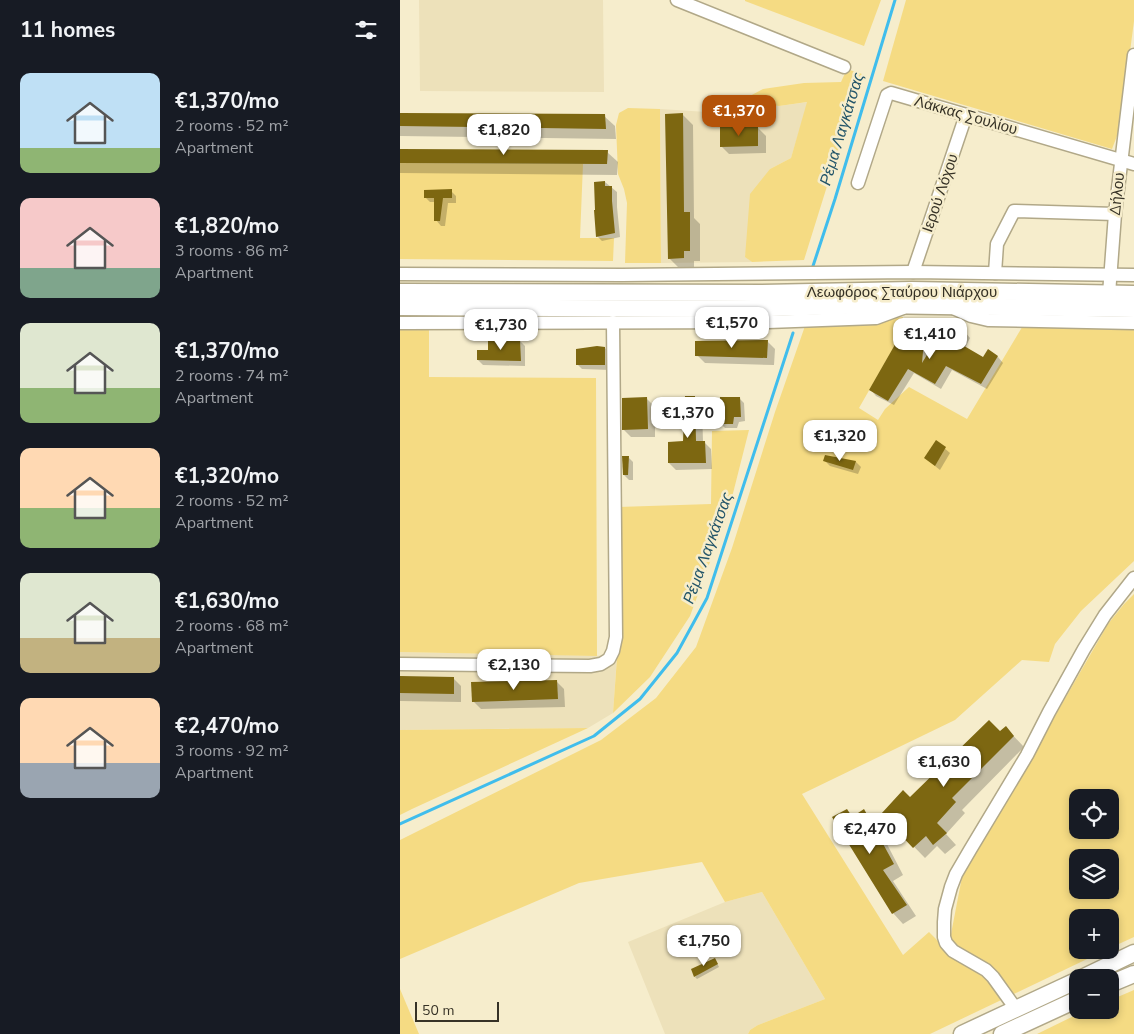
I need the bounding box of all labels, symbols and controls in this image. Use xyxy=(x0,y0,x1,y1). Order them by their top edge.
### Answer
text: 11 homes xyxy=(20,16,115,44)
icon: filters xyxy=(352,16,380,44)
water label: Ρέμα Λαγκάτσας xyxy=(814,70,870,188)
text: €1,370/mo xyxy=(175,87,279,115)
street label: Λάκκας Σουλίου xyxy=(912,91,1020,139)
icon: home xyxy=(60,93,120,153)
pin: €1,370 xyxy=(698,94,780,137)
text: €1,370 xyxy=(713,100,765,122)
pin: €1,820 xyxy=(463,114,545,156)
text: 2 rooms · 52 m² xyxy=(175,115,288,137)
text: €1,820 xyxy=(478,119,530,141)
text: Apartment xyxy=(175,137,253,159)
street label: Ιερού Λόχου xyxy=(917,151,963,235)
street label: Δήλου xyxy=(1105,172,1129,216)
text: €1,820/mo xyxy=(175,212,279,240)
icon: home xyxy=(60,218,120,278)
text: 3 rooms · 86 m² xyxy=(175,240,288,262)
text: Apartment xyxy=(175,262,253,284)
street label: Λεωφόρος Σταύρου Νιάρχου xyxy=(807,282,997,302)
pin: €1,570 xyxy=(691,306,773,349)
pin: €1,730 xyxy=(460,308,542,351)
text: €1,570 xyxy=(706,312,758,334)
text: €1,730 xyxy=(475,314,527,336)
pin: €1,410 xyxy=(889,318,971,360)
text: €1,410 xyxy=(904,323,956,345)
text: €1,370/mo xyxy=(175,337,279,365)
icon: home xyxy=(60,343,120,403)
text: 2 rooms · 74 m² xyxy=(175,365,288,387)
text: Apartment xyxy=(175,387,253,409)
pin: €1,370 xyxy=(647,396,729,439)
text: €1,370 xyxy=(662,402,714,424)
pin: €1,320 xyxy=(799,420,881,462)
text: €1,320 xyxy=(814,425,866,447)
text: €1,320/mo xyxy=(175,462,279,490)
icon: home xyxy=(60,468,120,528)
water label: Ρέμα Λαγκάτσας xyxy=(678,489,738,607)
text: 2 rooms · 52 m² xyxy=(175,490,288,512)
text: Apartment xyxy=(175,512,253,534)
text: €1,630/mo xyxy=(175,587,279,615)
icon: home xyxy=(60,593,120,653)
text: 2 rooms · 68 m² xyxy=(175,615,288,637)
text: Apartment xyxy=(175,637,253,659)
pin: €2,130 xyxy=(473,648,555,691)
text: €2,130 xyxy=(488,654,540,676)
text: €2,470/mo xyxy=(175,712,279,740)
icon: home xyxy=(60,718,120,778)
text: 3 rooms · 92 m² xyxy=(175,740,288,762)
pin: €1,630 xyxy=(903,746,985,788)
text: €1,630 xyxy=(918,751,970,773)
text: Apartment xyxy=(175,762,253,784)
map controls xyxy=(1069,789,1119,1019)
button: locate xyxy=(1069,789,1119,839)
pin: €2,470 xyxy=(829,812,911,855)
text: €2,470 xyxy=(844,818,896,840)
button: layers xyxy=(1069,849,1119,899)
button: + xyxy=(1069,909,1119,959)
pin: €1,750 xyxy=(663,924,745,967)
text: €1,750 xyxy=(678,930,730,952)
button: − xyxy=(1069,969,1119,1019)
scale bar xyxy=(415,999,499,1022)
text: 50 m xyxy=(422,1001,454,1020)

